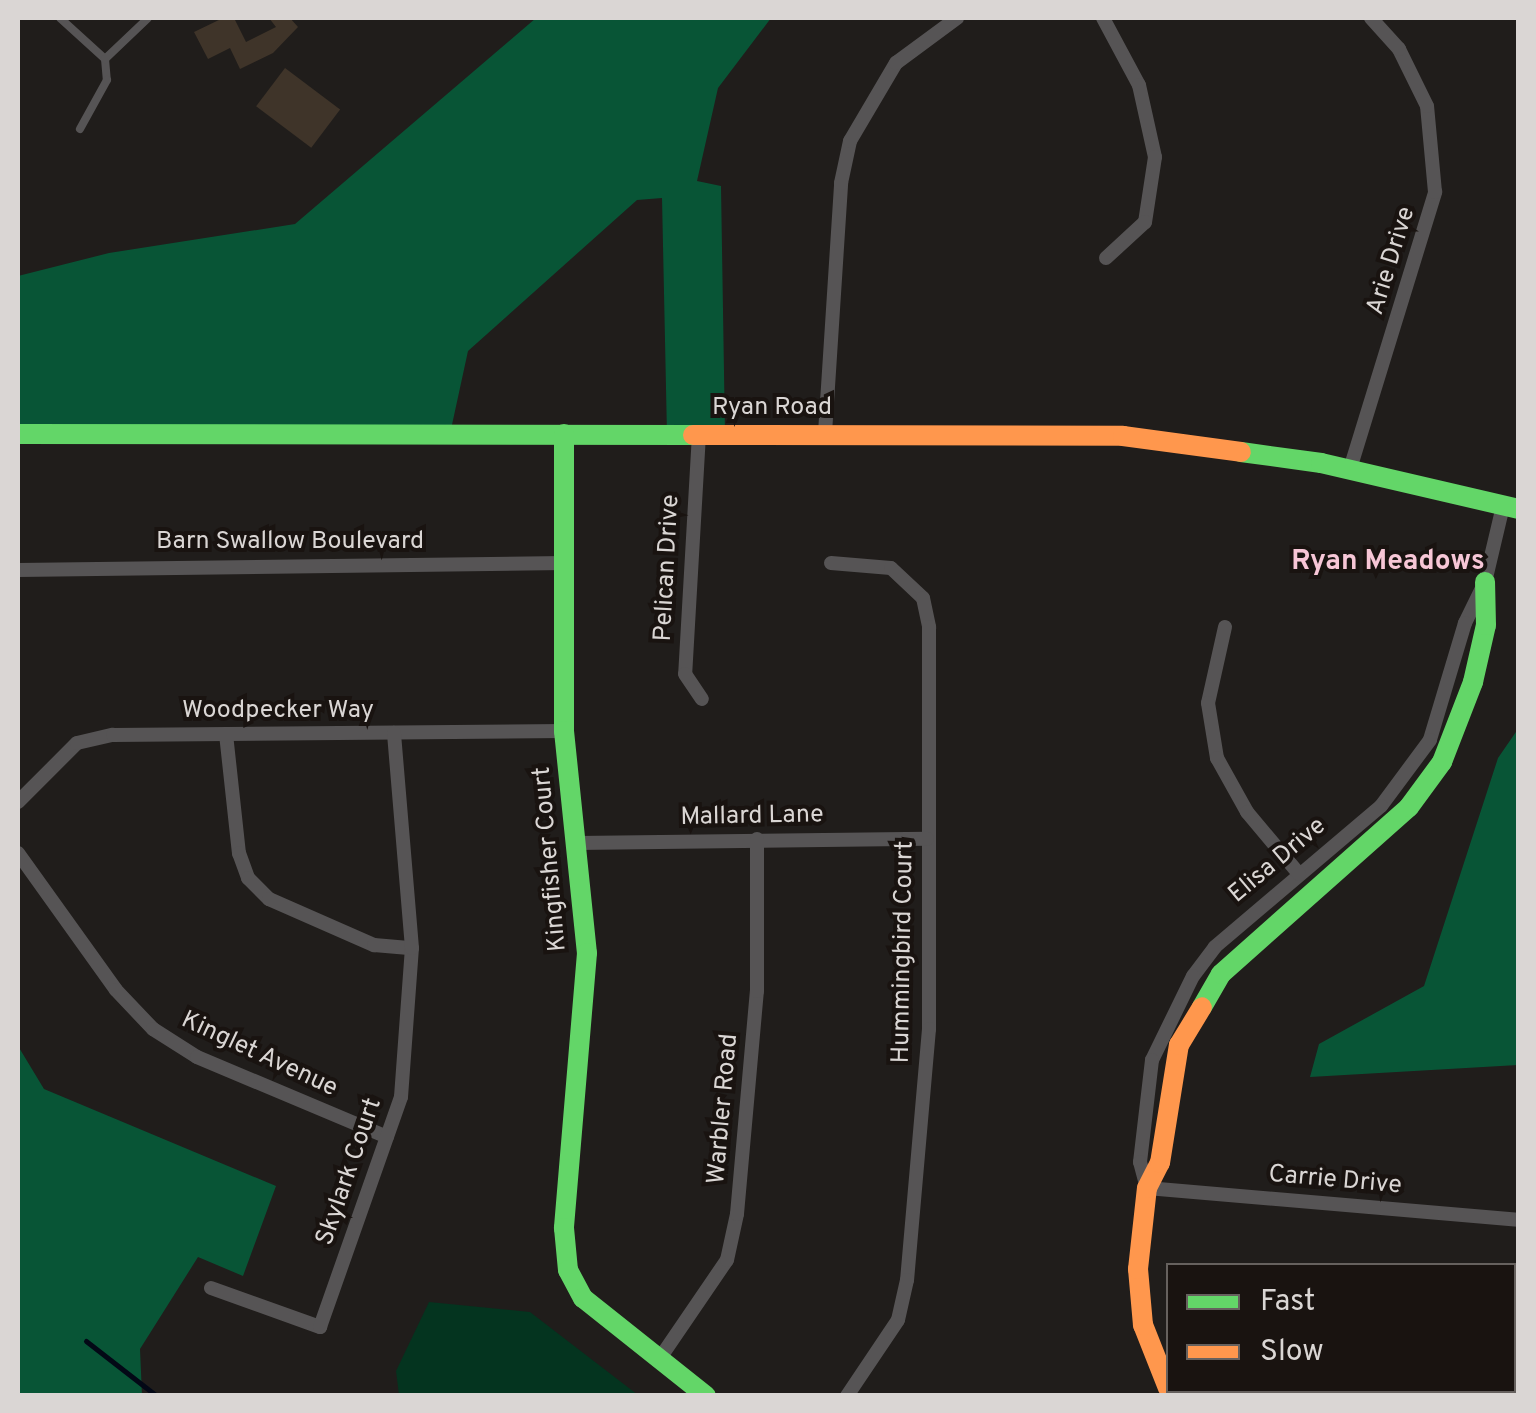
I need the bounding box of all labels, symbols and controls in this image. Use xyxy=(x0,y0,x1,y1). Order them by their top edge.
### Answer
street label: Arie Drive xyxy=(1361,203,1423,319)
street label: Ryan Road xyxy=(712,393,832,423)
street label: Pelican Drive xyxy=(649,494,687,642)
street label: Barn Swallow Boulevard xyxy=(156,527,424,557)
district label: Ryan Meadows xyxy=(1291,545,1485,579)
street label: Woodpecker Way xyxy=(182,696,374,726)
street label: Kingfisher Court xyxy=(528,765,574,953)
street label: Mallard Lane xyxy=(680,801,824,833)
street label: Elisa Drive xyxy=(1223,812,1333,910)
street label: Hummingbird Court xyxy=(887,840,921,1064)
street label: Kinglet Avenue xyxy=(176,1005,342,1105)
street label: Warbler Road xyxy=(702,1032,746,1186)
street label: Skylark Court xyxy=(311,1094,389,1250)
street label: Carrie Drive xyxy=(1267,1160,1403,1202)
legend xyxy=(1166,1263,1516,1393)
text: Fast xyxy=(1260,1284,1315,1321)
text: Slow xyxy=(1260,1334,1324,1371)

